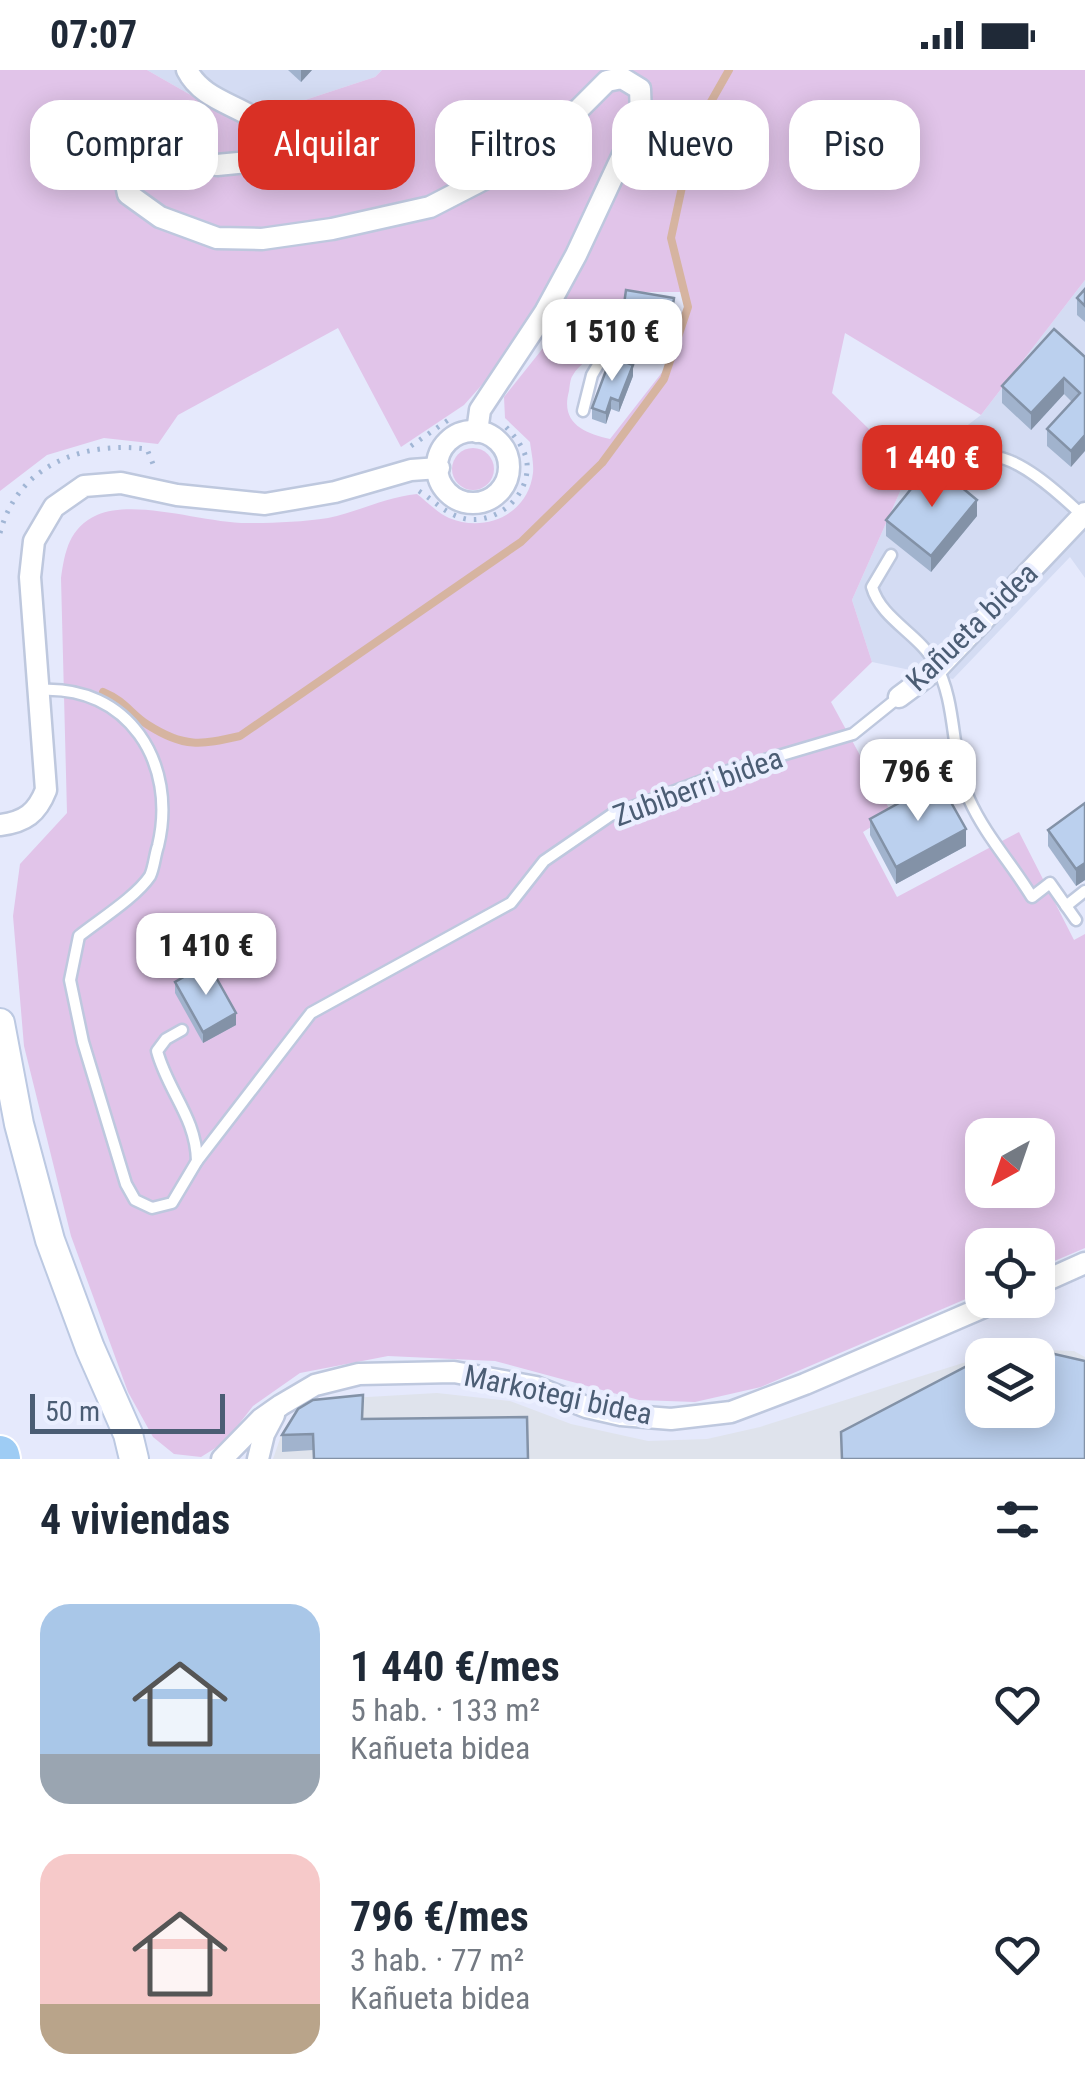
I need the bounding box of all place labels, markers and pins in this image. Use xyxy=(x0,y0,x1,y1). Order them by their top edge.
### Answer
pin: 1 510 € xyxy=(520,299,704,384)
pin: 1 440 € xyxy=(840,425,1024,510)
pin: 796 € xyxy=(848,739,988,824)
pin: 1 410 € xyxy=(114,913,298,998)

